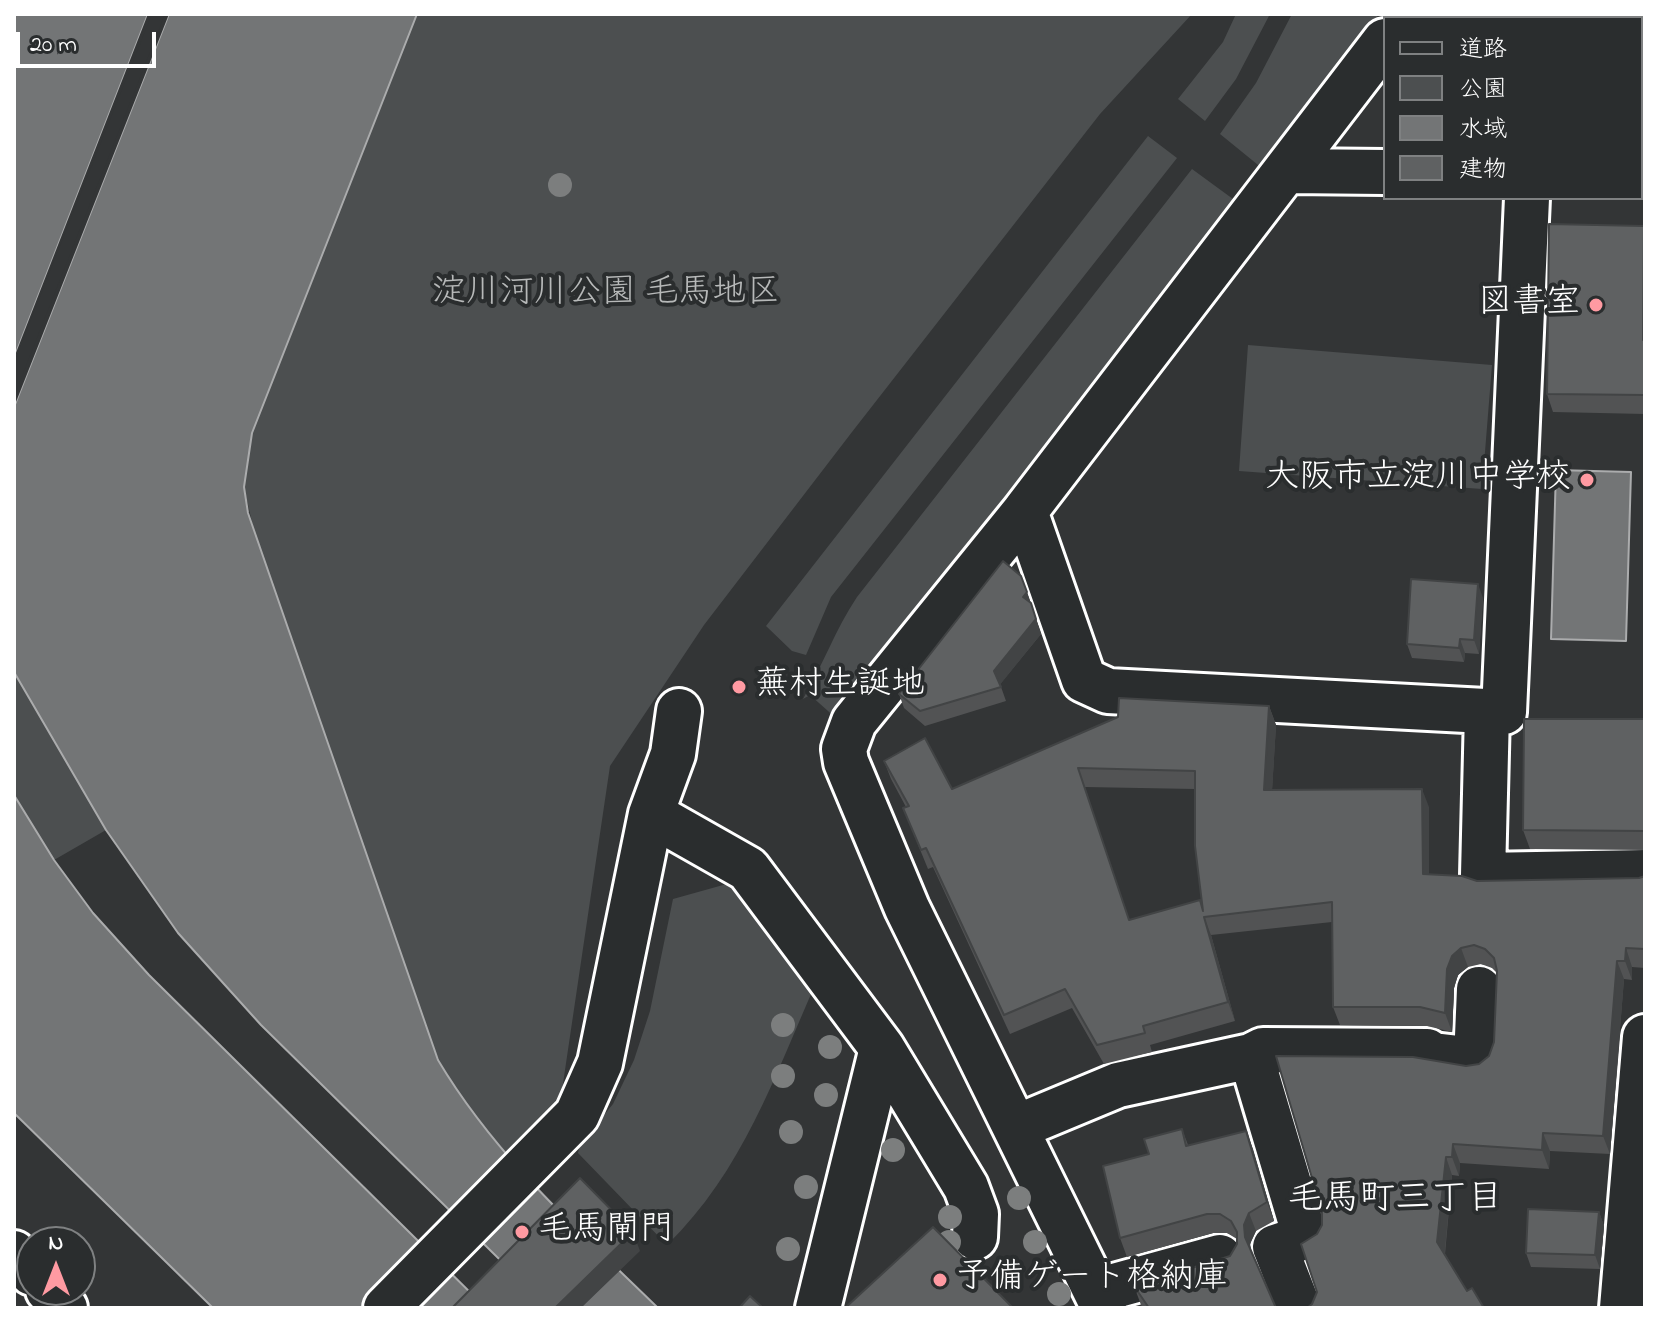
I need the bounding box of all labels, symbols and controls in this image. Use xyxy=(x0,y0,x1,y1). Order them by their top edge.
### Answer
scale bar xyxy=(20,16,160,66)
legend xyxy=(1383,16,1643,200)
text: 20 m xyxy=(30,28,77,63)
text: 道路 xyxy=(1459,33,1507,68)
text: 公園 xyxy=(1459,73,1507,108)
text: 水域 xyxy=(1459,113,1507,148)
text: 建物 xyxy=(1459,153,1507,188)
park label: 淀川河川公園 毛馬地区 xyxy=(432,275,780,315)
place label: 図書室 xyxy=(1478,285,1580,325)
marker: 図書室 xyxy=(1587,296,1605,314)
place label: 大阪市立淀川中学校 xyxy=(1265,460,1571,500)
marker: 大阪市立淀川中学校 xyxy=(1578,471,1596,489)
place label: 蕪村生誕地 xyxy=(755,667,925,707)
marker: 蕪村生誕地 xyxy=(730,678,748,696)
district label: 毛馬町三丁目 xyxy=(1287,1180,1503,1224)
place label: 毛馬閘門 xyxy=(538,1212,674,1252)
marker: 毛馬閘門 xyxy=(513,1223,531,1241)
north arrow xyxy=(16,1226,96,1306)
text: N xyxy=(49,1228,63,1260)
place label: 予備ゲート格納庫 xyxy=(956,1260,1228,1300)
marker: 予備ゲート格納庫 xyxy=(931,1271,949,1289)

